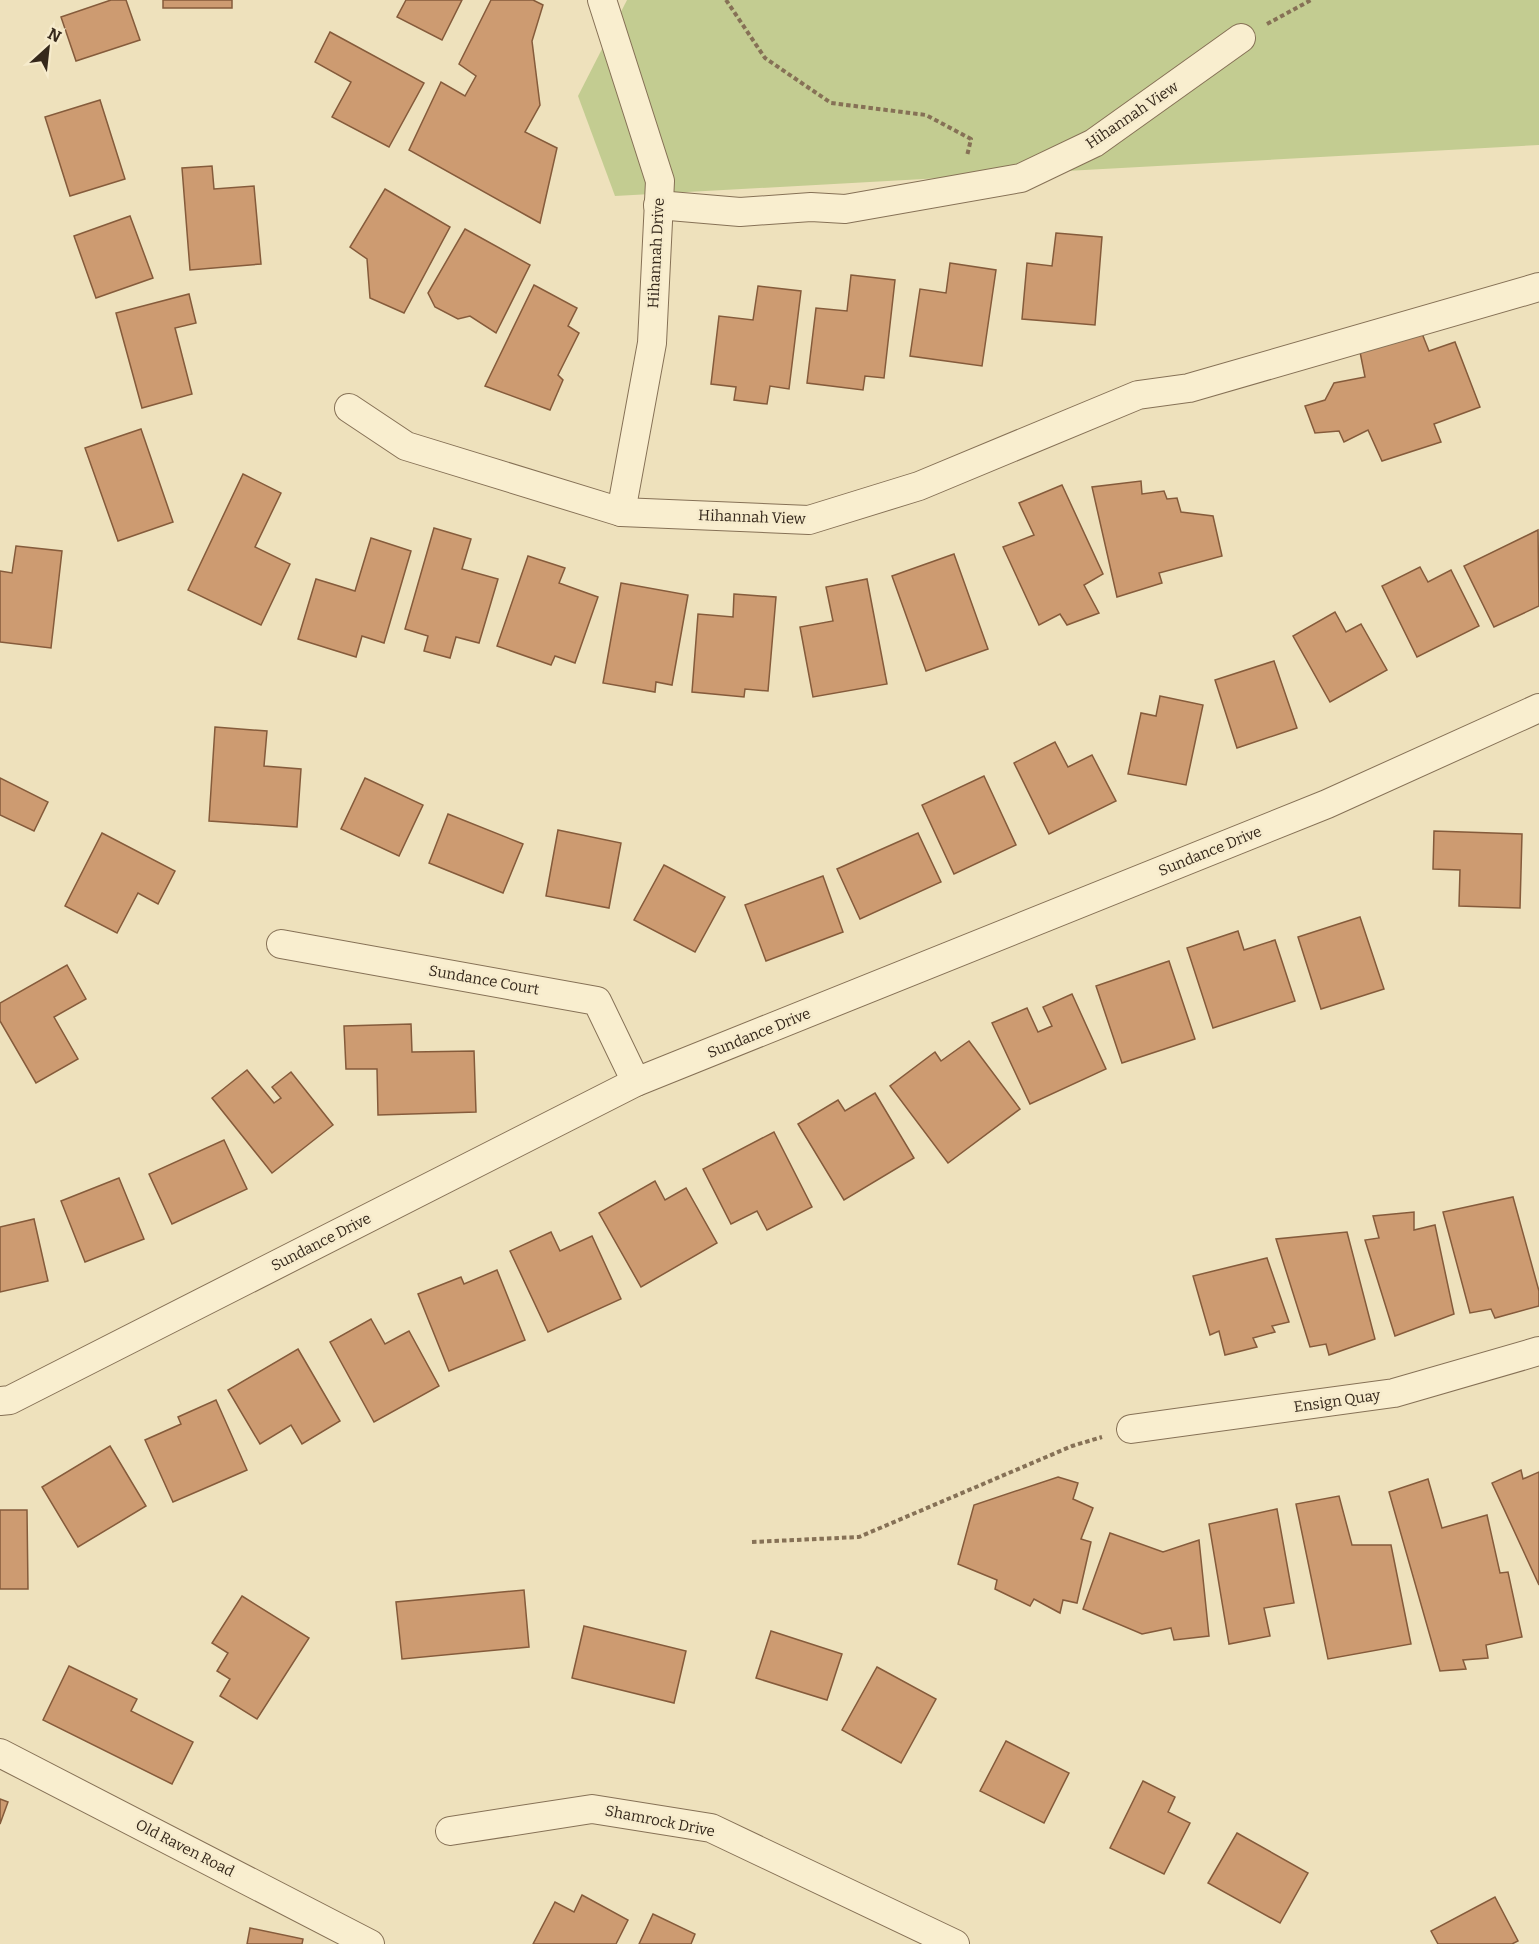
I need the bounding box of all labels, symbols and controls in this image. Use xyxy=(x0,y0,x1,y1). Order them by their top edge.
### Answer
north arrow xyxy=(18,18,78,78)
text: N xyxy=(45,24,64,46)
street label: Hihannah View xyxy=(1082,77,1182,153)
street label: Hihannah Drive xyxy=(644,197,668,309)
street label: Hihannah View xyxy=(698,506,807,528)
street label: Sundance Drive xyxy=(1156,822,1264,880)
street label: Sundance Court xyxy=(427,961,541,999)
street label: Sundance Drive xyxy=(705,1004,813,1062)
street label: Sundance Drive xyxy=(268,1209,374,1275)
street label: Ensign Quay xyxy=(1293,1386,1381,1416)
street label: Shamrock Drive xyxy=(603,1802,717,1840)
street label: Old Raven Road xyxy=(133,1815,237,1881)

